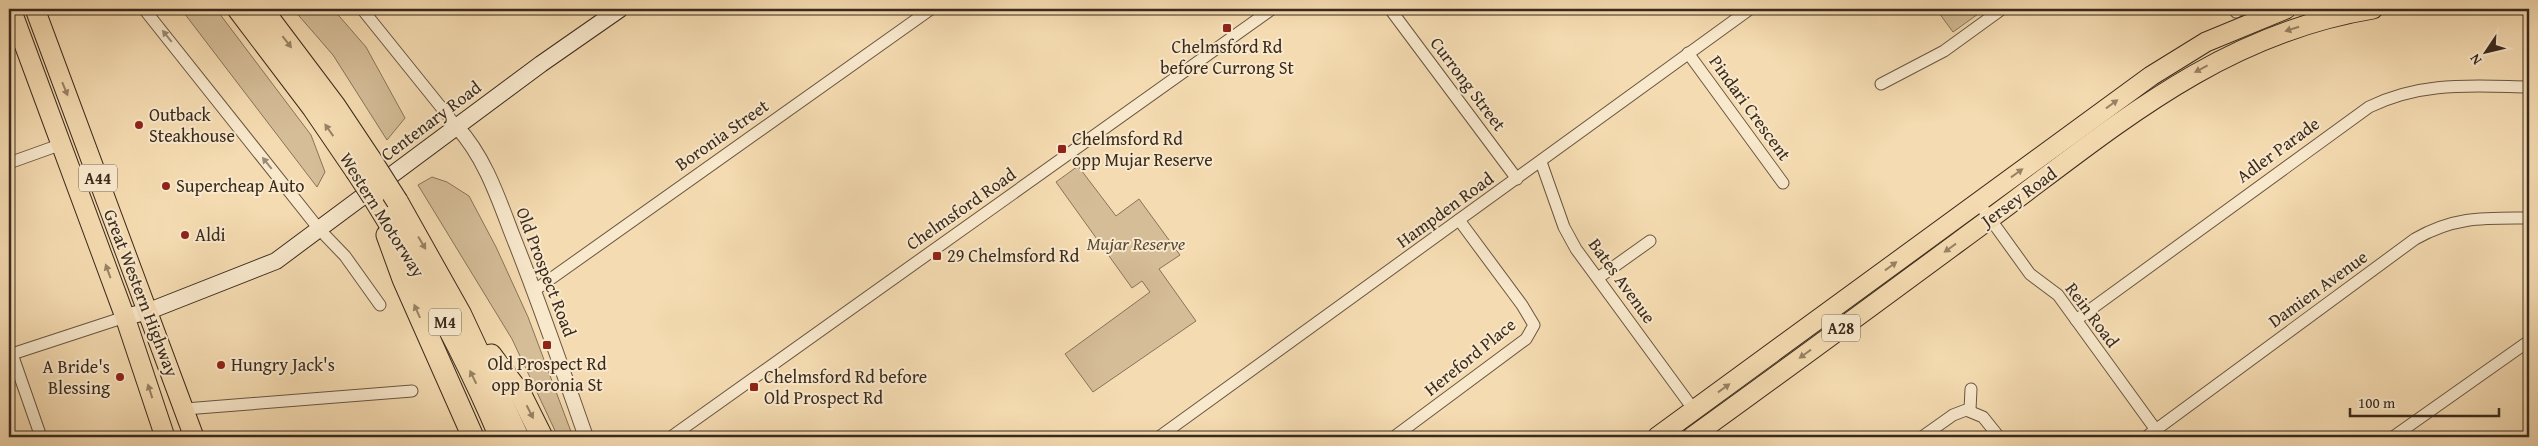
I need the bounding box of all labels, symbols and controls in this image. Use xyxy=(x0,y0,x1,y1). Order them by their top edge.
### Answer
marker: Chelmsford Rd before Currong St xyxy=(1221,22,1233,34)
one-way arrow xyxy=(2284,25,2299,33)
north arrow xyxy=(2460,28,2510,78)
one-way arrow xyxy=(161,29,172,42)
street label: Currong Street xyxy=(1424,31,1513,137)
place label: Chelmsford Rd before Currong St xyxy=(1160,33,1295,81)
one-way arrow xyxy=(282,35,293,48)
street label: Pindari Crescent xyxy=(1703,49,1798,167)
text: N xyxy=(2464,49,2486,69)
one-way arrow xyxy=(2194,65,2207,74)
street label: Centenary Road xyxy=(375,74,487,167)
one-way arrow xyxy=(61,82,69,97)
street label: Boronia Street xyxy=(669,92,775,177)
one-way arrow xyxy=(2106,99,2119,109)
place label: Outback Steakhouse xyxy=(149,101,235,149)
street label: Adler Parade xyxy=(2230,110,2325,189)
marker: Outback Steakhouse xyxy=(133,119,145,131)
one-way arrow xyxy=(324,123,333,137)
place label: Chelmsford Rd opp Mujar Reserve xyxy=(1072,125,1213,173)
marker: Chelmsford Rd opp Mujar Reserve xyxy=(1056,143,1068,155)
street label: Western Motorway xyxy=(333,147,432,283)
one-way arrow xyxy=(262,157,273,170)
street label: Chelmsford Road xyxy=(900,160,1021,257)
street label: Jersey Road xyxy=(1974,160,2062,234)
road number: A44 xyxy=(79,164,117,192)
street label: Hampden Road xyxy=(1390,165,1499,254)
one-way arrow xyxy=(2010,168,2024,178)
place label: Supercheap Auto xyxy=(176,172,304,199)
marker: Supercheap Auto xyxy=(160,180,172,192)
street label: Old Prospect Road xyxy=(509,203,584,341)
street label: Great Western Highway xyxy=(97,205,186,381)
place label: Aldi xyxy=(195,221,226,248)
marker: Aldi xyxy=(179,229,191,241)
park label: Mujar Reserve xyxy=(1087,230,1185,257)
street label: Bates Avenue xyxy=(1582,232,1663,329)
one-way arrow xyxy=(417,237,426,250)
place label: 29 Chelmsford Rd xyxy=(947,242,1080,269)
one-way arrow xyxy=(1943,243,1957,253)
street label: Damien Avenue xyxy=(2262,243,2373,334)
marker: 29 Chelmsford Rd xyxy=(931,250,943,262)
one-way arrow xyxy=(1884,260,1897,271)
one-way arrow xyxy=(104,263,112,278)
street label: Rein Road xyxy=(2059,276,2126,353)
one-way arrow xyxy=(413,304,421,318)
road number: M4 xyxy=(429,308,461,336)
street label: Hereford Place xyxy=(1418,311,1521,402)
road number: A28 xyxy=(1822,314,1860,342)
marker: Old Prospect Rd opp Boronia St xyxy=(541,339,553,351)
one-way arrow xyxy=(1798,349,1812,359)
place label: Old Prospect Rd opp Boronia St xyxy=(487,350,607,398)
place label: Hungry Jack's xyxy=(231,351,335,378)
place label: A Bride's Blessing xyxy=(43,353,110,401)
marker: Hungry Jack's xyxy=(215,359,227,371)
place label: Chelmsford Rd before Old Prospect Rd xyxy=(764,363,927,411)
one-way arrow xyxy=(469,370,477,384)
marker: A Bride's Blessing xyxy=(114,371,126,383)
marker: Chelmsford Rd before Old Prospect Rd xyxy=(748,381,760,393)
one-way arrow xyxy=(1717,382,1730,393)
one-way arrow xyxy=(146,383,154,398)
scale bar xyxy=(2350,386,2499,418)
text: 100 m xyxy=(2358,392,2396,413)
one-way arrow xyxy=(526,405,534,419)

